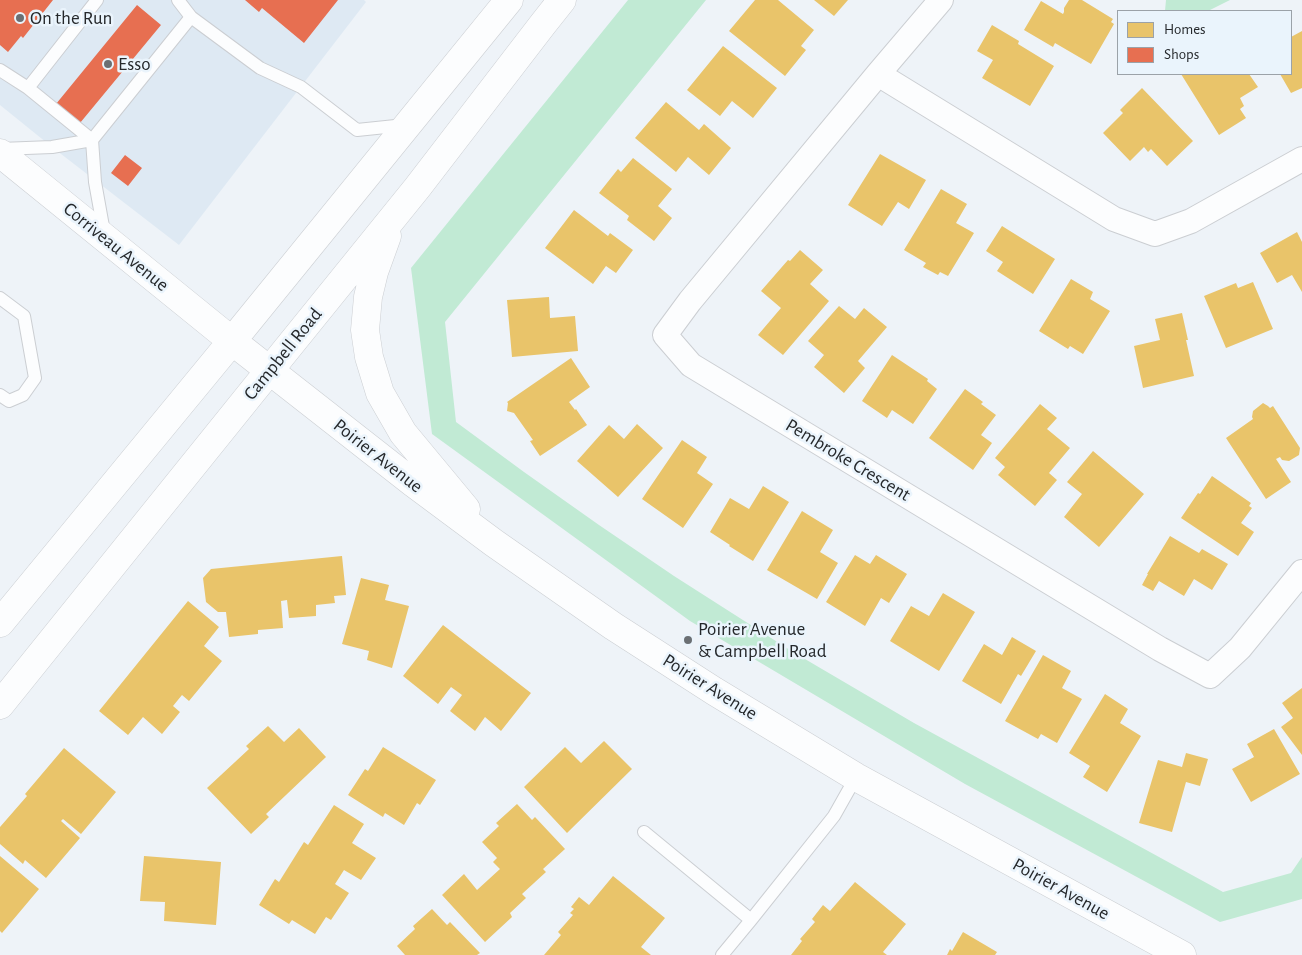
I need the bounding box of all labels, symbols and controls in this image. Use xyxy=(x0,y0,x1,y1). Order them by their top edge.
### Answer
place label: On the Run xyxy=(30,7,112,29)
legend xyxy=(1117,10,1292,75)
marker: On the Run xyxy=(14,12,26,24)
text: Homes xyxy=(1164,22,1206,37)
text: Shops xyxy=(1164,47,1199,62)
place label: Esso xyxy=(118,53,151,75)
marker: Esso xyxy=(102,58,114,70)
street label: Corriveau Avenue xyxy=(59,198,173,296)
street label: Campbell Road xyxy=(239,303,327,405)
street label: Poirier Avenue xyxy=(329,414,427,498)
street label: Pembroke Crescent xyxy=(781,414,915,506)
place label: Poirier Avenue & Campbell Road xyxy=(698,618,826,662)
marker: Poirier Avenue & Campbell Road xyxy=(682,634,694,646)
street label: Poirier Avenue xyxy=(659,649,761,725)
street label: Poirier Avenue xyxy=(1009,853,1113,925)

